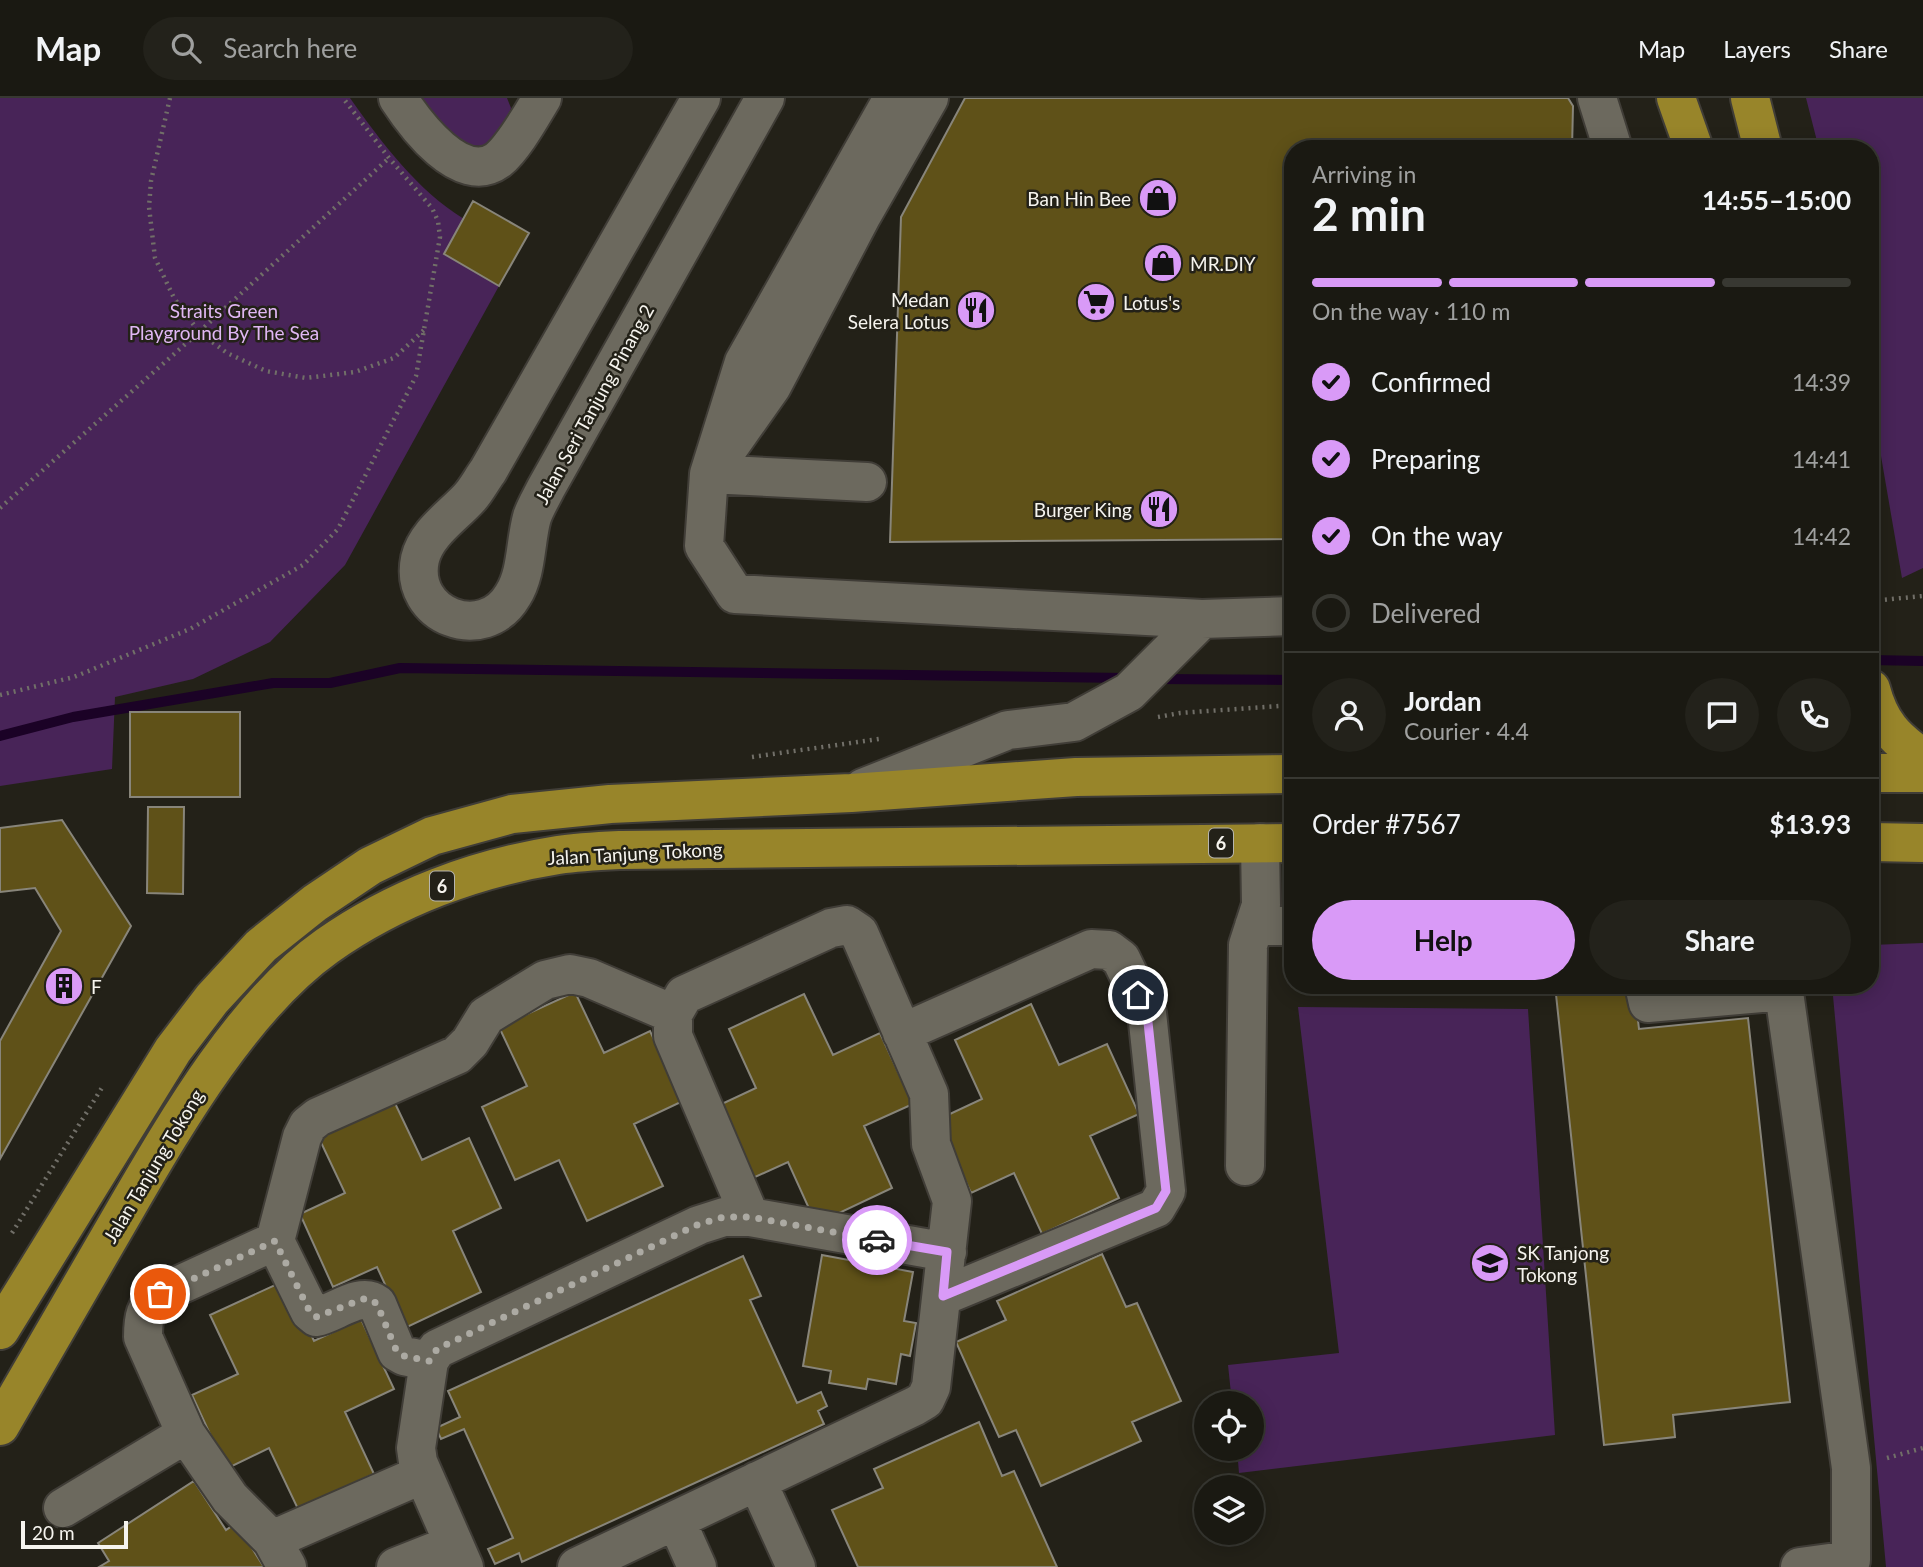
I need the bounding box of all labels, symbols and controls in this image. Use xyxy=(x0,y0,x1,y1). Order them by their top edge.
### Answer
search box xyxy=(143,17,633,80)
text: Map xyxy=(35,28,101,68)
icon: search xyxy=(167,29,205,67)
text: Search here xyxy=(223,32,357,64)
text: Map xyxy=(1638,34,1685,63)
text: Layers xyxy=(1723,34,1791,63)
text: Share xyxy=(1829,34,1888,63)
text: Arriving in xyxy=(1312,160,1416,188)
shop icon: Ban Hin Bee xyxy=(1137,177,1179,219)
text: 14:55–15:00 xyxy=(1702,184,1851,216)
text: 2 min xyxy=(1312,186,1426,241)
place label: Ban Hin Bee xyxy=(1027,187,1131,210)
shop icon: MR.DIY xyxy=(1142,242,1184,284)
place label: MR.DIY xyxy=(1190,252,1256,275)
supermarket icon: Lotus's xyxy=(1075,281,1117,323)
place label: Medan Selera Lotus xyxy=(848,288,949,333)
restaurant icon: Medan Selera Lotus xyxy=(955,289,997,331)
place label: Lotus's xyxy=(1123,291,1180,314)
text: On the way · 110 m xyxy=(1312,297,1511,325)
park label: Straits Green Playground By The Sea xyxy=(129,299,319,344)
street label: Jalan Seri Tanjung Pinang 2 xyxy=(530,300,658,508)
icon: check xyxy=(1312,363,1350,401)
text: Confirmed xyxy=(1371,366,1491,398)
text: 14:39 xyxy=(1792,368,1851,396)
icon: check xyxy=(1312,440,1350,478)
text: Preparing xyxy=(1371,443,1480,475)
text: 14:41 xyxy=(1792,445,1851,473)
restaurant icon: Burger King xyxy=(1138,488,1180,530)
place label: Burger King xyxy=(1034,498,1132,521)
icon: check xyxy=(1312,517,1350,555)
text: On the way xyxy=(1371,520,1503,552)
text: 14:42 xyxy=(1792,522,1851,550)
text: Delivered xyxy=(1371,597,1481,629)
button: person xyxy=(1312,678,1386,752)
button: chat xyxy=(1685,678,1759,752)
button: phone xyxy=(1777,678,1851,752)
text: Jordan xyxy=(1404,685,1482,717)
text: Courier · 4.4 xyxy=(1404,717,1529,745)
text: Order #7567 xyxy=(1312,808,1461,840)
text: $13.93 xyxy=(1769,808,1851,840)
road number: 6 xyxy=(1209,828,1233,858)
street label: Jalan Tanjung Tokong xyxy=(547,837,723,869)
road number: 6 xyxy=(430,872,454,900)
button: Help xyxy=(1312,900,1575,980)
button: Share xyxy=(1589,900,1851,980)
building icon: F xyxy=(43,965,85,1007)
pin xyxy=(1108,965,1168,1025)
place label: F xyxy=(91,975,102,998)
icon: home xyxy=(1119,976,1157,1014)
street label: Jalan Tanjung Tokong xyxy=(98,1085,208,1247)
courier xyxy=(842,1205,912,1275)
icon: car xyxy=(858,1221,896,1259)
place label: SK Tanjong Tokong xyxy=(1517,1241,1609,1286)
school or university icon: SK Tanjong Tokong xyxy=(1469,1242,1511,1284)
pin xyxy=(130,1264,190,1324)
icon: bag xyxy=(141,1275,179,1313)
map controls xyxy=(1194,1391,1264,1545)
button: locate xyxy=(1194,1391,1264,1461)
button: layers xyxy=(1194,1475,1264,1545)
scale bar xyxy=(21,1518,128,1550)
text: 20 m xyxy=(32,1521,75,1544)

